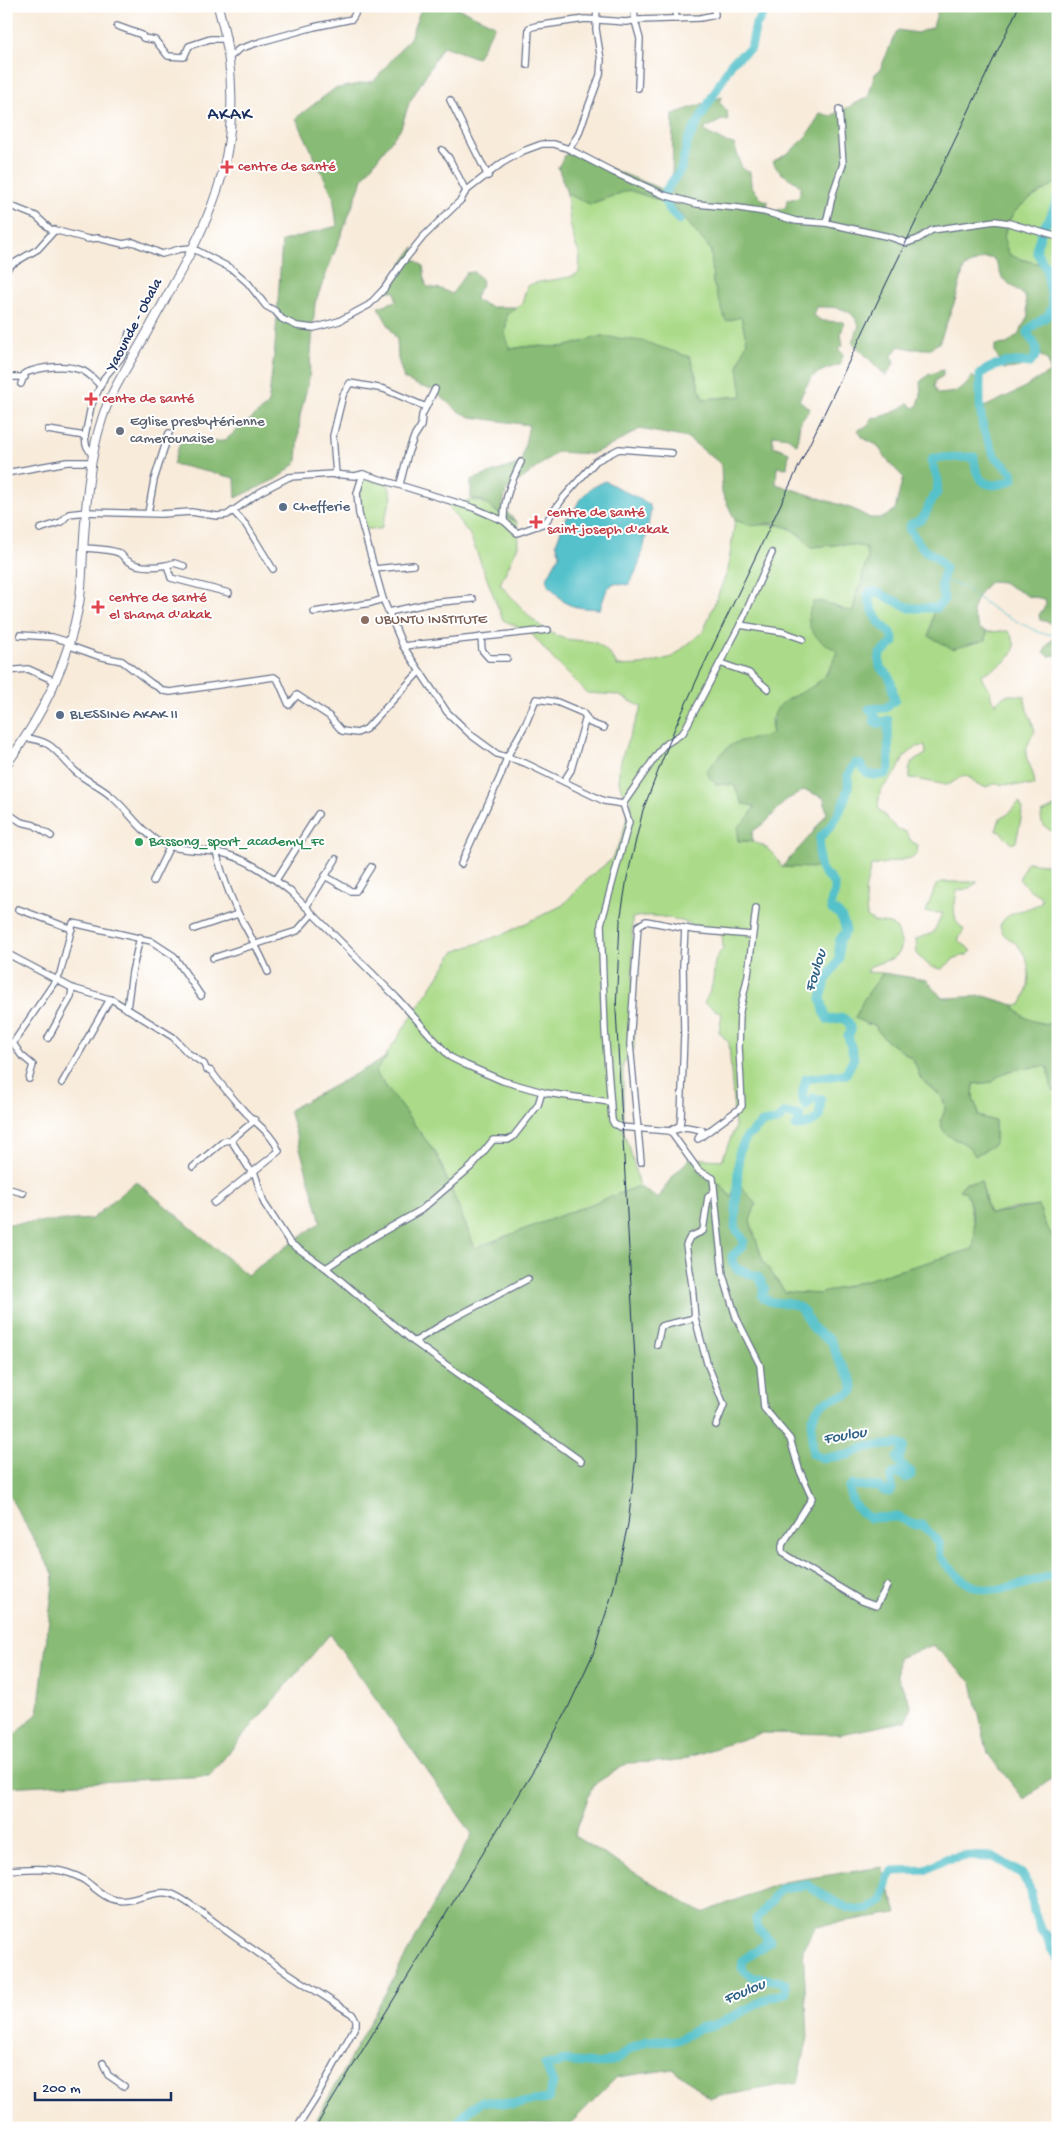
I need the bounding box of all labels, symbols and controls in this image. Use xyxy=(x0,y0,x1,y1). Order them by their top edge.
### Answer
district label: AKAK xyxy=(207,105,254,126)
place label: centre de santé xyxy=(238,158,336,176)
marker: centre de santé xyxy=(220,160,234,174)
street label: Yaounde - Obala xyxy=(102,275,167,376)
place label: cente de santé xyxy=(102,390,195,408)
marker: cente de santé xyxy=(84,392,98,406)
place label: Eglise presbytérienne camerounaise xyxy=(130,413,265,448)
marker: Eglise presbytérienne camerounaise xyxy=(114,425,126,437)
place label: Chefferie xyxy=(293,498,350,516)
marker: Chefferie xyxy=(277,501,289,513)
place label: centre de santé saint joseph d'akak xyxy=(547,504,669,539)
marker: centre de santé saint joseph d'akak xyxy=(529,515,543,529)
place label: centre de santé el shama d'akak xyxy=(109,589,212,624)
marker: centre de santé el shama d'akak xyxy=(91,600,105,614)
place label: UBUNTU INSTITUTE xyxy=(375,611,488,629)
marker: UBUNTU INSTITUTE xyxy=(359,614,371,626)
place label: BLESSING AKAK II xyxy=(69,706,178,724)
marker: BLESSING AKAK II xyxy=(54,709,66,721)
place label: Bassong_sport_academy_Fc xyxy=(148,833,325,851)
marker: Bassong_sport_academy_Fc xyxy=(133,836,145,848)
water label: Foulou xyxy=(802,946,833,995)
water label: Foulou xyxy=(822,1424,869,1450)
water label: Foulou xyxy=(721,1975,770,2010)
scale bar xyxy=(35,2069,171,2101)
text: 200 m xyxy=(42,2080,81,2098)

